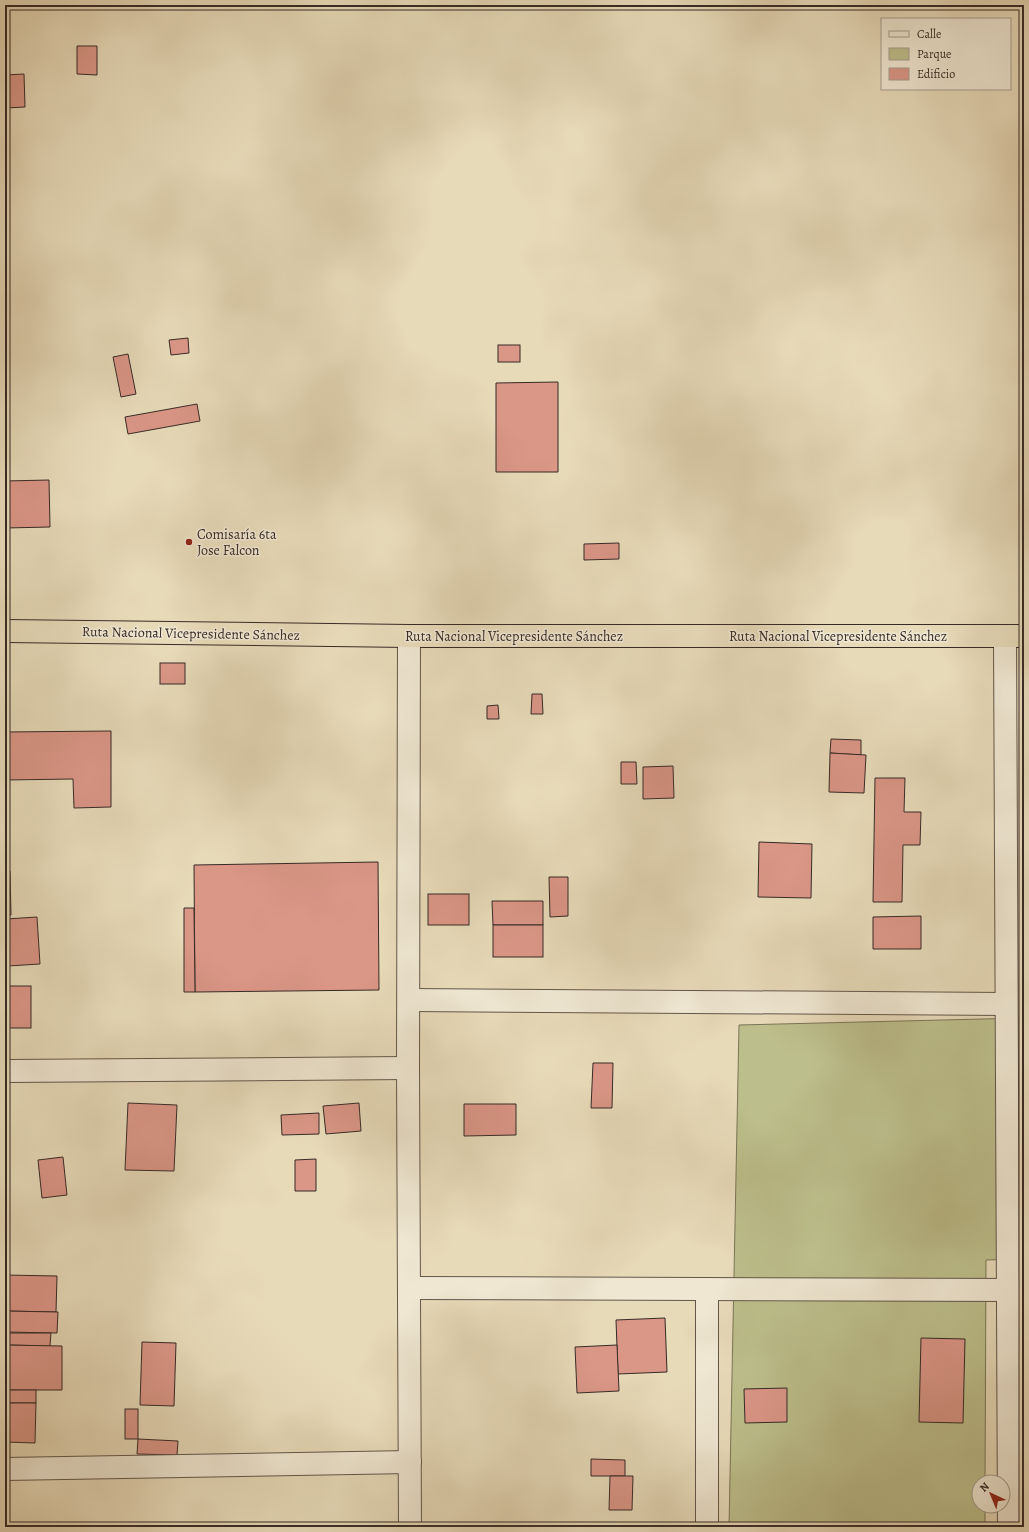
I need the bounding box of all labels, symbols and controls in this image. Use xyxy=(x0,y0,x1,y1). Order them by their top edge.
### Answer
legend xyxy=(881,18,1011,90)
text: Calle xyxy=(917,26,941,42)
text: Parque xyxy=(917,46,952,62)
text: Edificio xyxy=(917,66,955,82)
place label: Comisaría 6ta Jose Falcon xyxy=(197,525,277,560)
marker: Comisaría 6ta Jose Falcon xyxy=(184,537,194,547)
street label: Ruta Nacional Vicepresidente Sánchez xyxy=(82,622,300,645)
street label: Ruta Nacional Vicepresidente Sánchez xyxy=(405,627,623,646)
street label: Ruta Nacional Vicepresidente Sánchez xyxy=(729,627,947,646)
north arrow xyxy=(971,1474,1011,1514)
text: N xyxy=(976,1479,992,1495)

